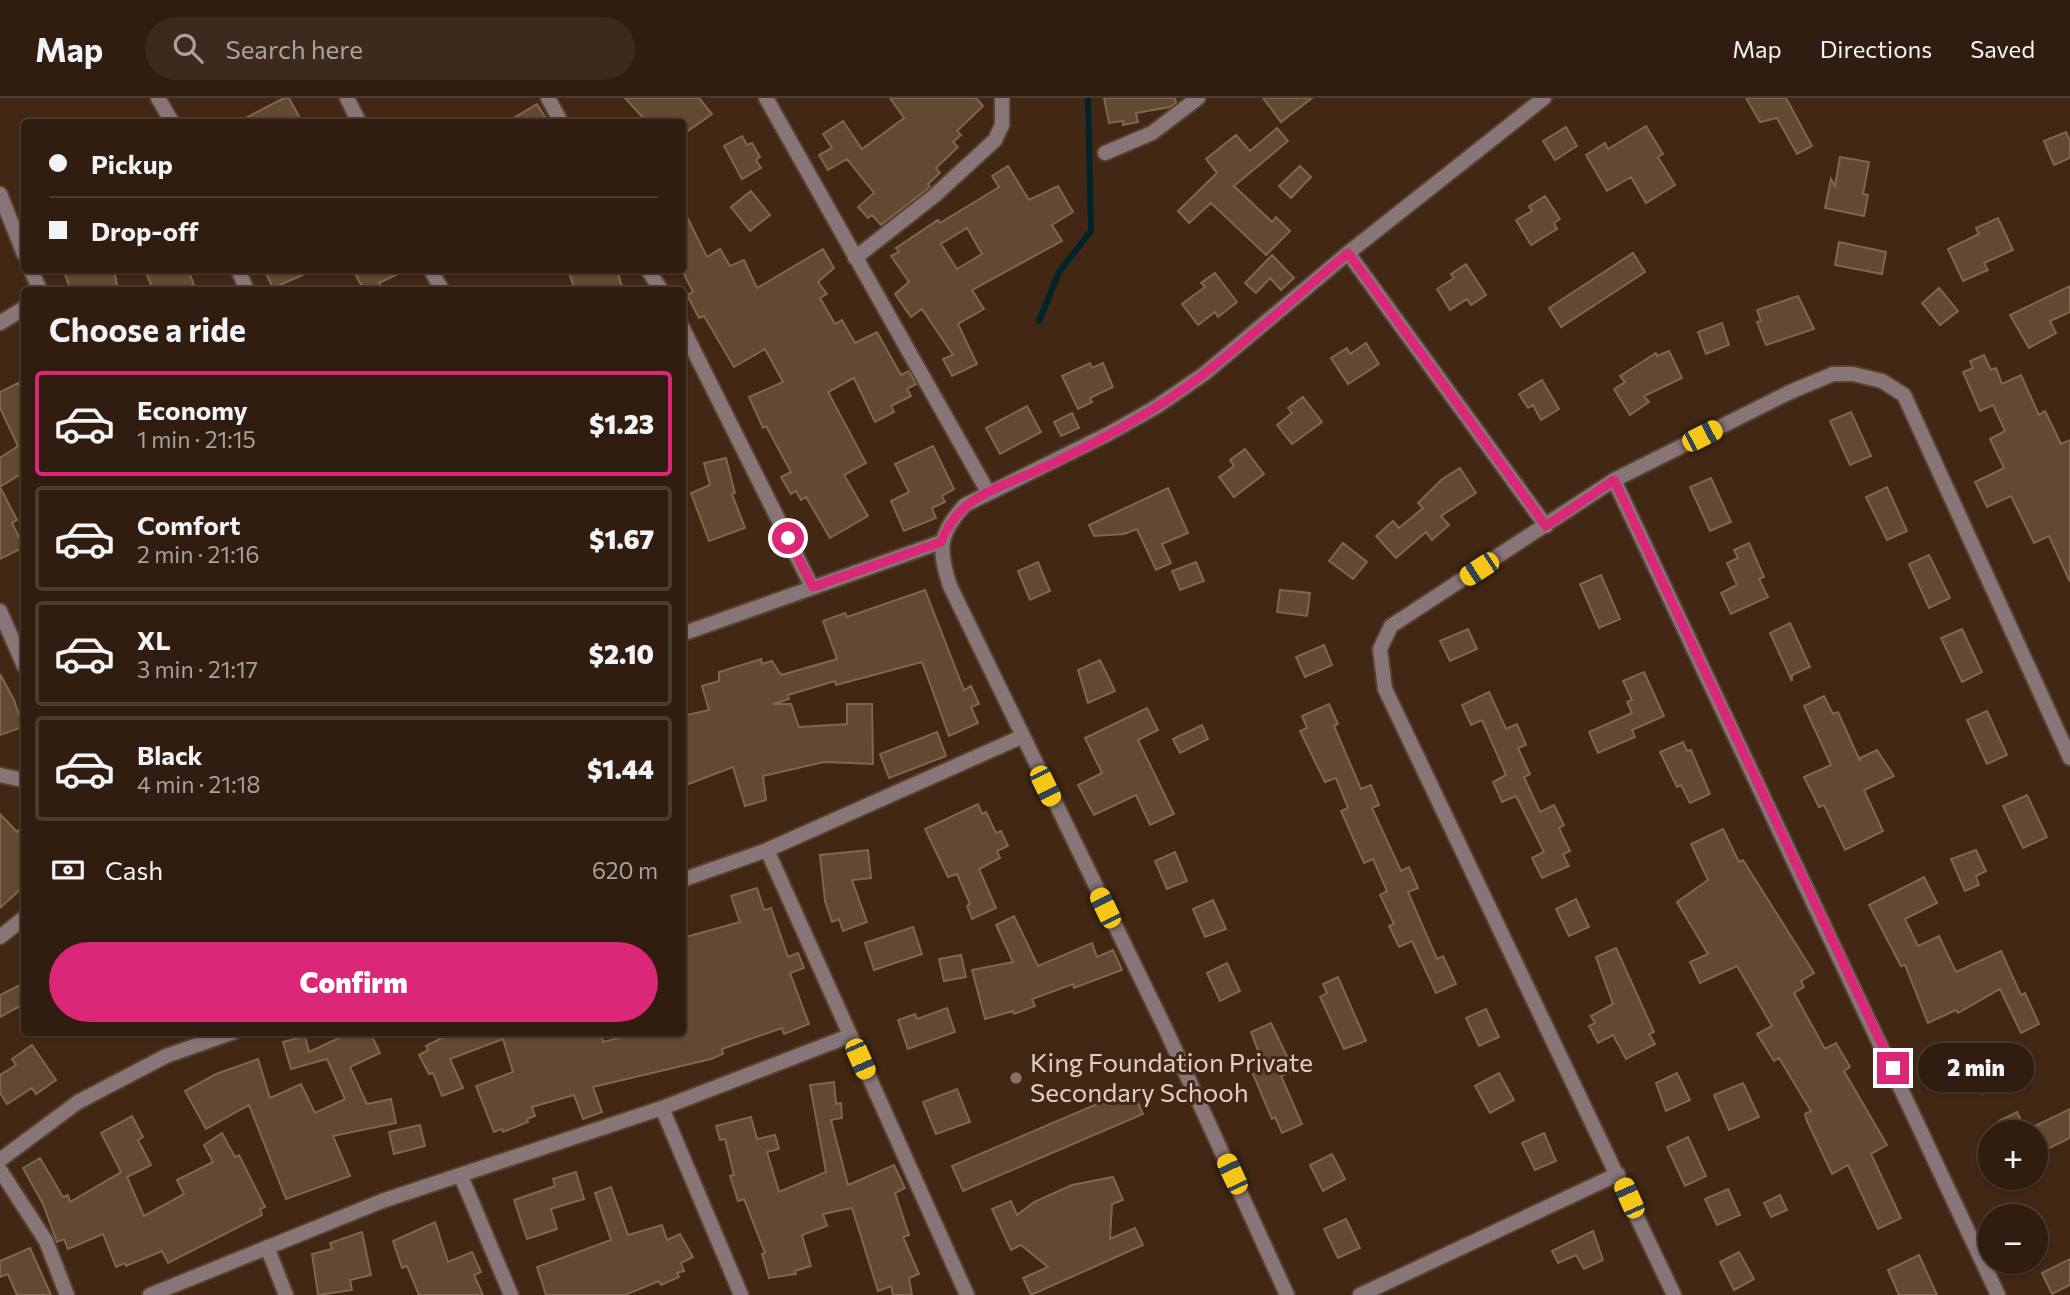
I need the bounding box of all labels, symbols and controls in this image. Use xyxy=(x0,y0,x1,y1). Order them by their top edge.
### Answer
search box xyxy=(145,17,635,80)
text: Map xyxy=(35,28,103,69)
icon: search xyxy=(169,29,207,67)
text: Search here xyxy=(225,33,363,64)
text: Map xyxy=(1732,34,1782,63)
text: Directions xyxy=(1820,34,1932,63)
text: Saved xyxy=(1970,34,2035,63)
text: Pickup xyxy=(91,148,173,179)
text: Drop-off xyxy=(91,215,198,246)
text: Choose a ride xyxy=(49,309,246,349)
icon: car xyxy=(53,392,116,455)
text: Economy xyxy=(137,394,248,425)
text: $1.23 xyxy=(589,408,654,439)
car xyxy=(1679,417,1726,455)
text: 1 min · 21:15 xyxy=(137,425,256,453)
icon: car xyxy=(53,507,116,570)
text: Comfort xyxy=(137,509,240,540)
route start xyxy=(772,522,804,554)
text: $1.67 xyxy=(589,523,654,554)
text: 2 min · 21:16 xyxy=(137,540,259,568)
car xyxy=(1456,549,1503,589)
icon: car xyxy=(53,622,116,685)
text: XL xyxy=(137,624,171,655)
text: $2.10 xyxy=(589,638,654,669)
text: 3 min · 21:17 xyxy=(137,655,258,683)
icon: car xyxy=(53,737,116,800)
text: Black xyxy=(137,739,203,770)
text: $1.44 xyxy=(587,753,654,784)
car xyxy=(1027,763,1064,809)
text: 4 min · 21:18 xyxy=(137,770,260,798)
icon: cash xyxy=(49,851,87,889)
text: Cash xyxy=(105,854,163,885)
text: 620 m xyxy=(592,856,658,884)
car xyxy=(1087,885,1124,931)
button: Confirm xyxy=(49,942,658,1022)
car xyxy=(842,1036,879,1082)
callout: 2 min xyxy=(1918,1044,2033,1093)
place label: King Foundation Private Secondary Schooh xyxy=(1030,1046,1313,1107)
route end xyxy=(1877,1052,1909,1084)
text: 2 min xyxy=(1947,1053,2005,1081)
marker: King Foundation Private Secondary Schooh xyxy=(1008,1070,1024,1086)
map controls xyxy=(1978,1120,2048,1274)
button: + xyxy=(1978,1120,2048,1190)
car xyxy=(1214,1151,1251,1197)
car xyxy=(1611,1175,1648,1221)
button: − xyxy=(1978,1204,2048,1274)

